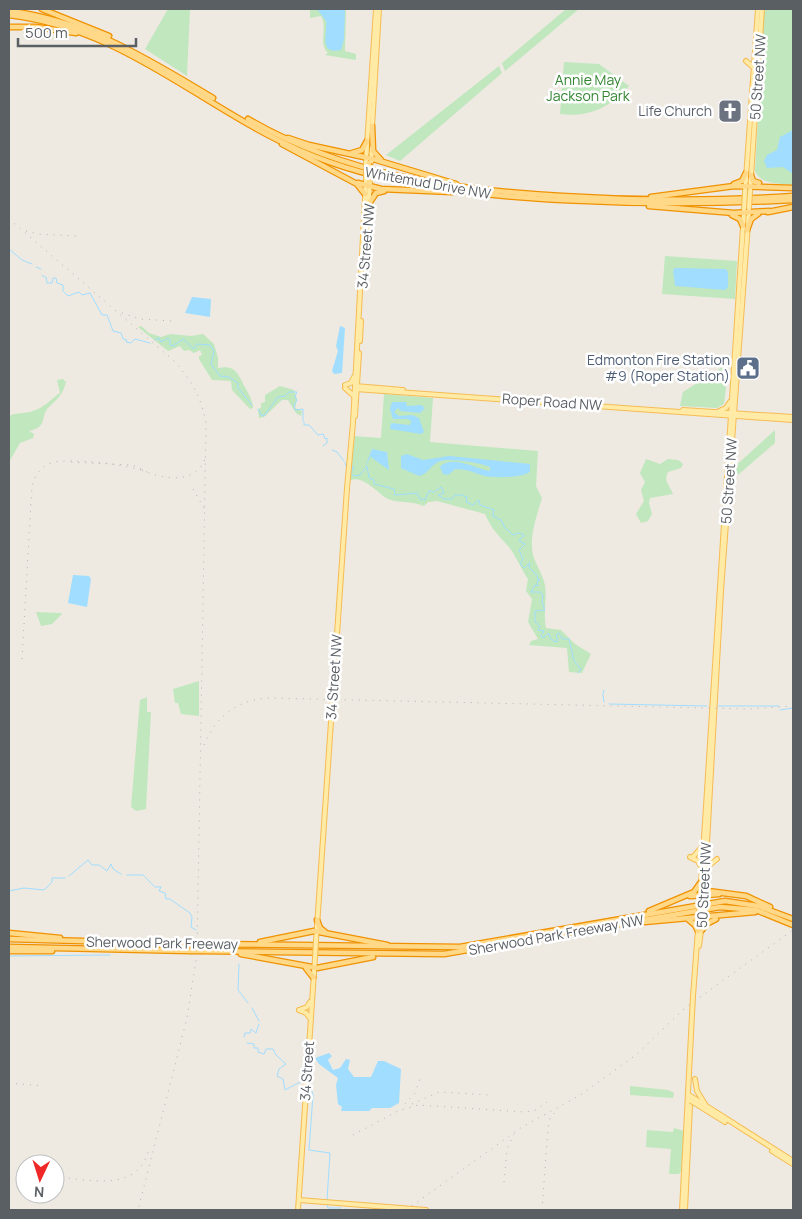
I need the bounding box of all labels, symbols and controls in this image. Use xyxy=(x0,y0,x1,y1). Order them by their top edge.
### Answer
scale bar xyxy=(18,15,135,47)
text: 500 m xyxy=(25,22,68,43)
street label: 50 Street NW xyxy=(745,33,770,121)
park label: Annie May Jackson Park xyxy=(546,70,631,105)
church icon: Life Church xyxy=(717,98,743,124)
place label: Life Church xyxy=(638,101,712,120)
street label: Whitemud Drive NW xyxy=(364,162,493,203)
street label: 34 Street NW xyxy=(352,203,379,289)
place label: Edmonton Fire Station #9 (Roper Station) xyxy=(587,350,730,385)
public building icon: Edmonton Fire Station #9 (Roper Station) xyxy=(735,355,761,381)
street label: Roper Road NW xyxy=(501,389,603,414)
street label: 50 Street NW xyxy=(716,437,741,525)
street label: 34 Street NW xyxy=(321,634,346,720)
street label: 50 Street NW xyxy=(692,842,715,928)
street label: Sherwood Park Freeway NW xyxy=(467,910,645,959)
street label: Sherwood Park Freeway xyxy=(86,932,239,953)
street label: 34 Street xyxy=(295,1040,318,1102)
north arrow xyxy=(15,1154,65,1204)
text: N xyxy=(33,1183,45,1202)

